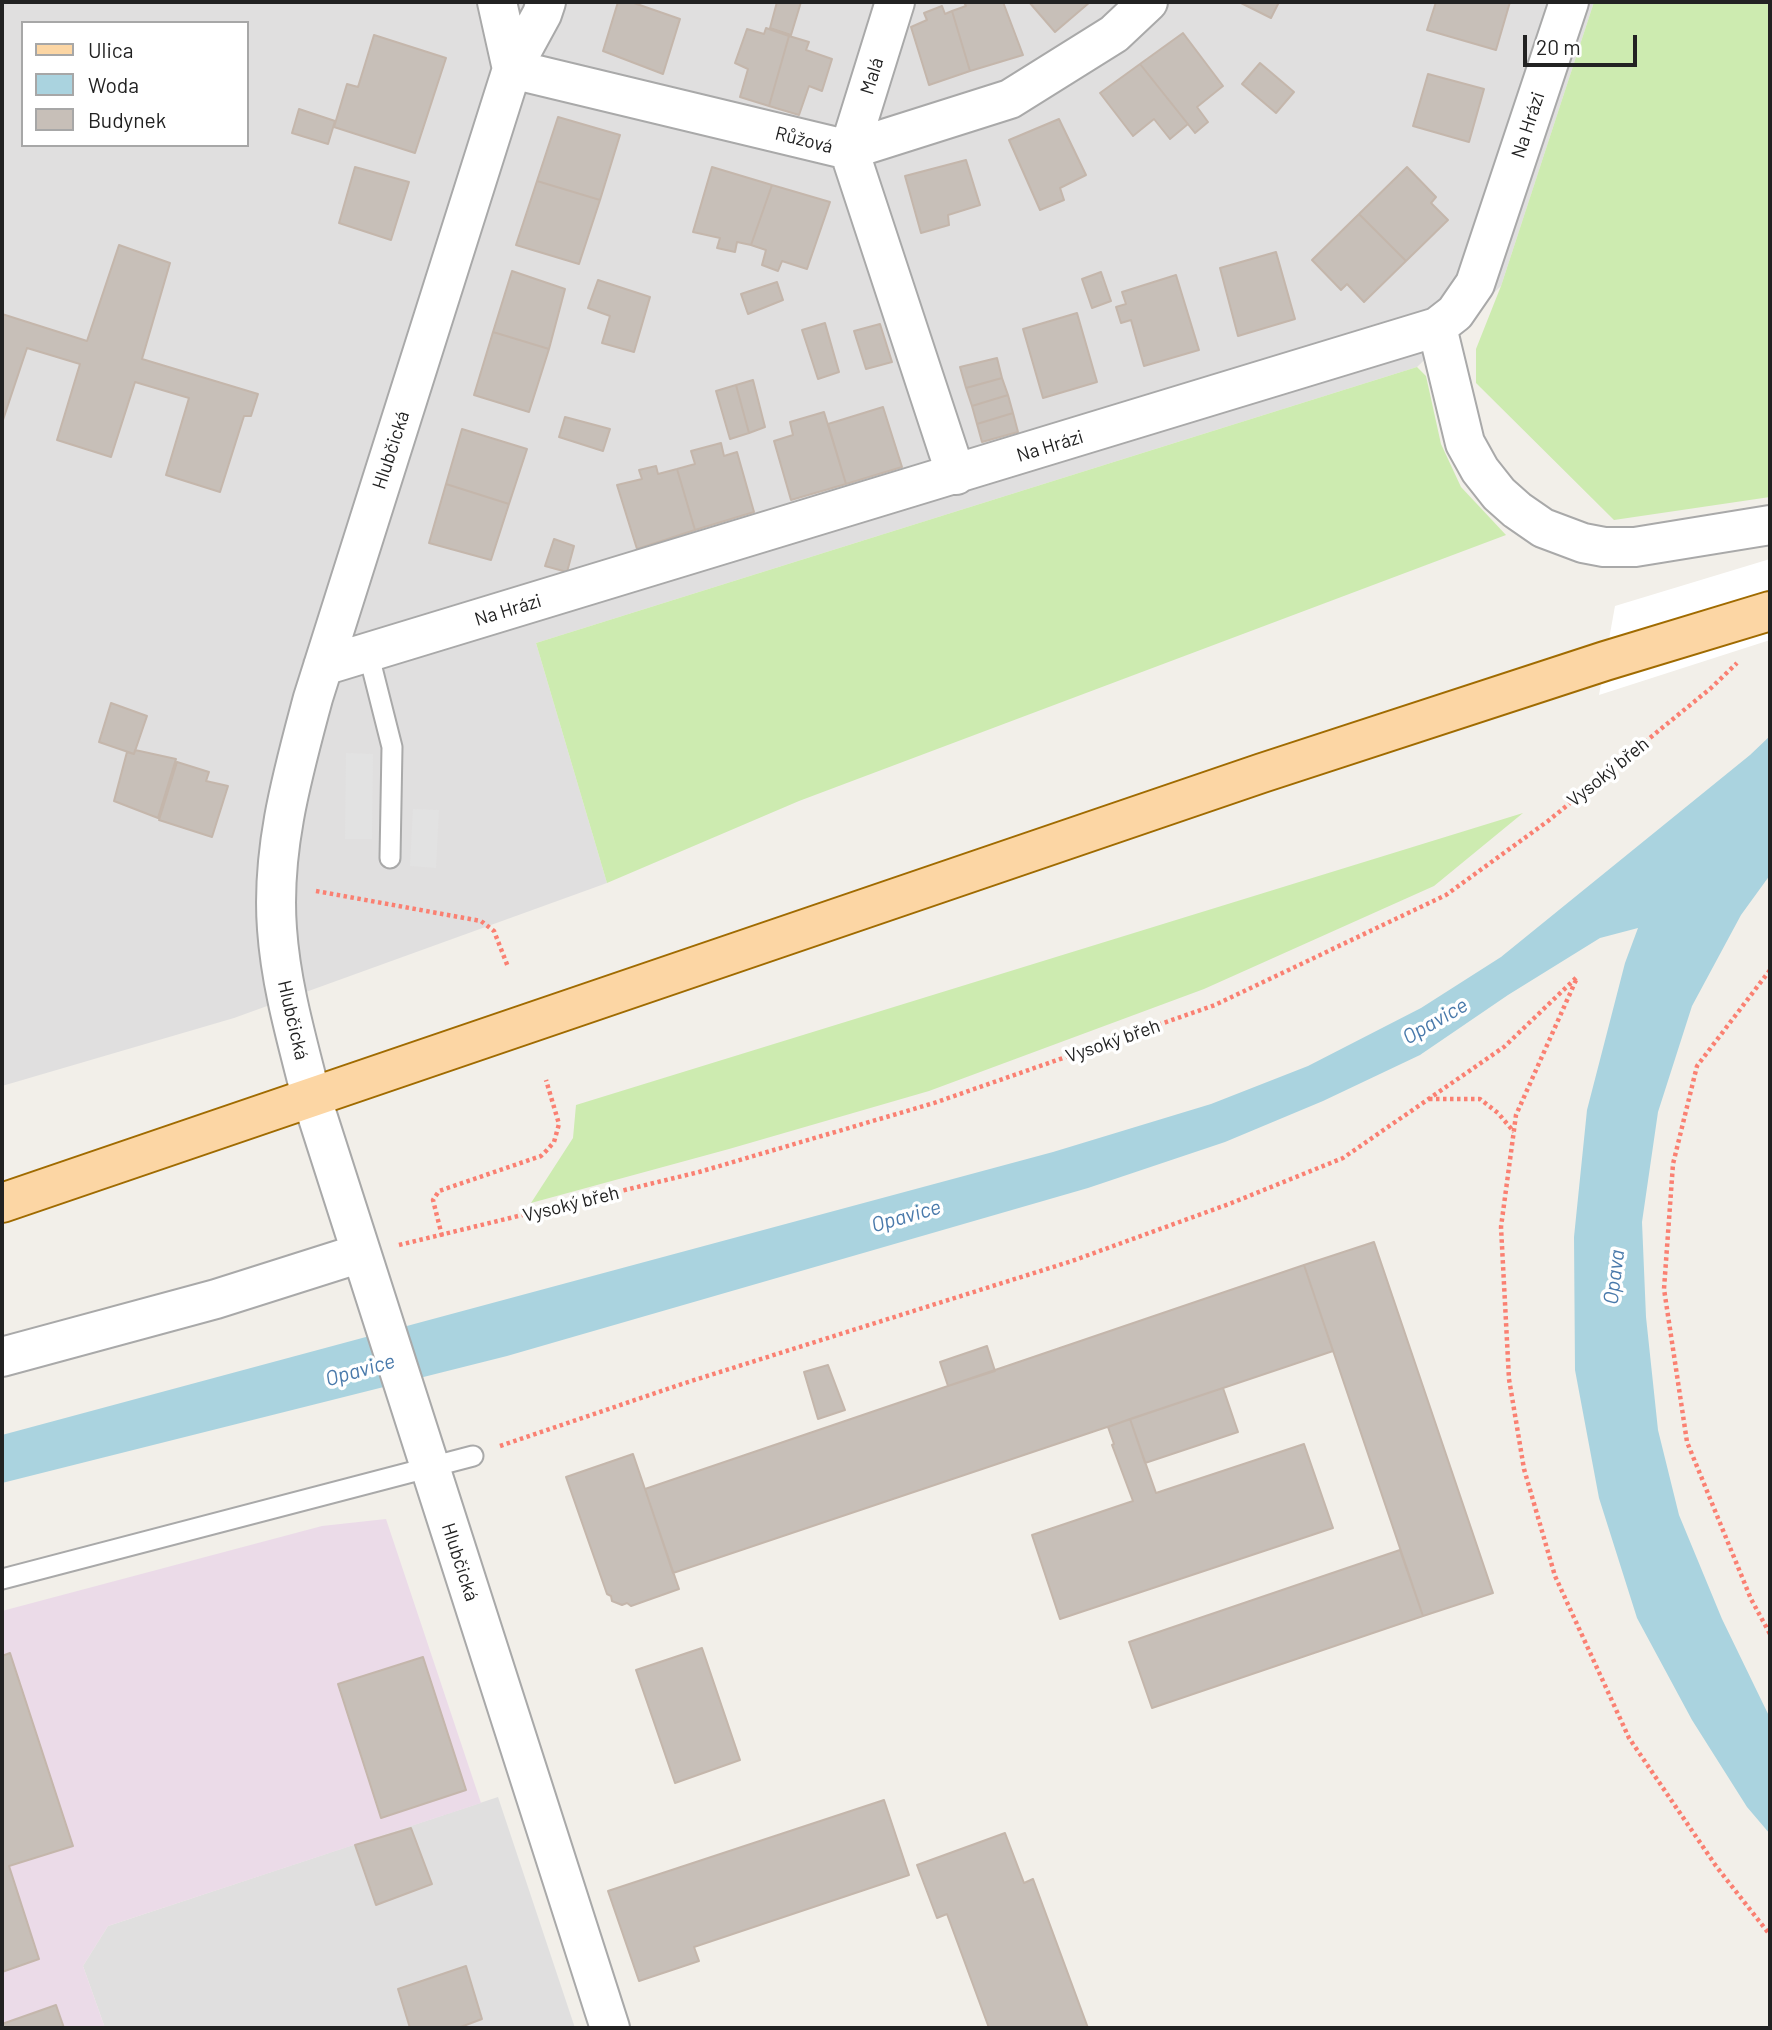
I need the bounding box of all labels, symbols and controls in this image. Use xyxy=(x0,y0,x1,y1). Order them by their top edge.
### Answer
legend xyxy=(21,21,248,147)
scale bar xyxy=(1527,21,1641,65)
text: 20 m xyxy=(1536,34,1581,59)
text: Ulica xyxy=(88,37,133,62)
street label: Malá xyxy=(856,55,888,97)
text: Woda xyxy=(88,72,139,97)
street label: Na Hrázi xyxy=(1507,89,1549,161)
text: Budynek xyxy=(88,107,166,132)
street label: Růžová xyxy=(773,122,835,158)
street label: Hlubčická xyxy=(368,408,414,492)
street label: Na Hrázi xyxy=(1014,425,1086,467)
street label: Na Hrázi xyxy=(472,589,544,631)
street label: Vysoký břeh xyxy=(1563,732,1653,812)
street label: Hlubčická xyxy=(273,978,313,1062)
water label: Opavice xyxy=(1398,992,1472,1050)
street label: Vysoký břeh xyxy=(1063,1014,1163,1068)
street label: Vysoký břeh xyxy=(521,1181,621,1227)
water label: Opavice xyxy=(868,1194,944,1238)
water label: Opava xyxy=(1598,1248,1630,1306)
water label: Opavice xyxy=(322,1348,398,1392)
street label: Hlubčická xyxy=(437,1520,483,1604)

